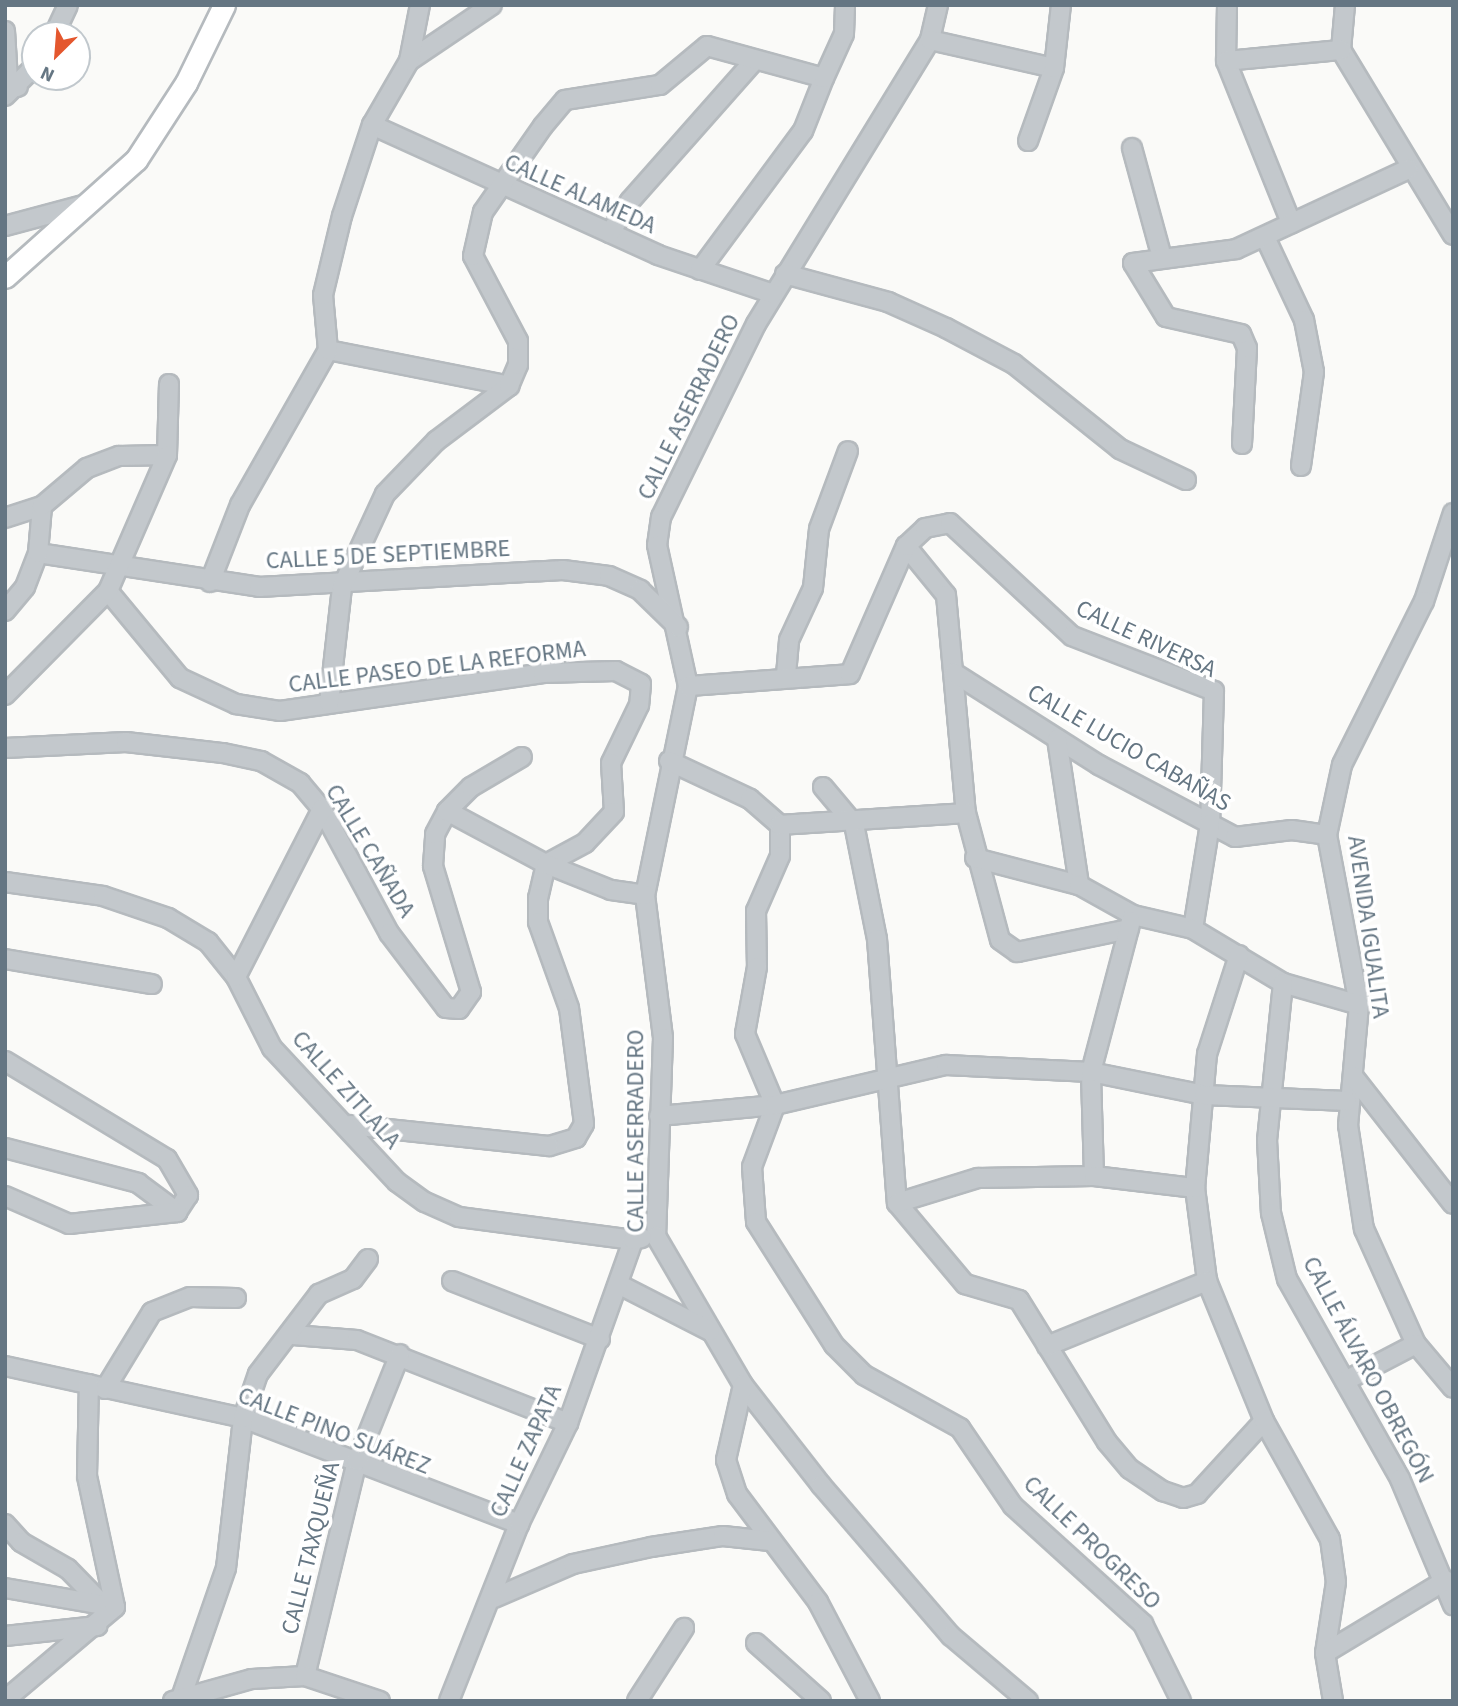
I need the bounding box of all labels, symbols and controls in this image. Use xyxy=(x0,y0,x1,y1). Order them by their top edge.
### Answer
north arrow xyxy=(21,21,91,91)
text: N xyxy=(36,59,59,89)
street label: CALLE ALAMEDA xyxy=(500,148,660,240)
street label: CALLE ASERRADERO xyxy=(632,309,746,505)
street label: CALLE 5 DE SEPTIEMBRE xyxy=(265,534,511,576)
street label: CALLE RIVERSA xyxy=(1071,594,1221,684)
street label: CALLE PASEO DE LA REFORMA xyxy=(287,634,587,700)
street label: CALLE LUCIO CABAÑAS xyxy=(1022,678,1236,818)
street label: CALLE CAÑADA xyxy=(319,779,421,923)
street label: AVENIDA IGUALITA xyxy=(1341,834,1395,1020)
street label: CALLE ZITLALA xyxy=(285,1025,407,1155)
street label: CALLE ASERRADERO xyxy=(622,1029,650,1233)
street label: CALLE ÁLVARO OBREGÓN xyxy=(1296,1252,1440,1488)
street label: CALLE ZAPATA xyxy=(484,1380,568,1522)
street label: CALLE PINO SUÁREZ xyxy=(234,1381,434,1481)
street label: CALLE TAXQUEÑA xyxy=(276,1459,346,1637)
street label: CALLE PROGRESO xyxy=(1017,1470,1167,1616)

